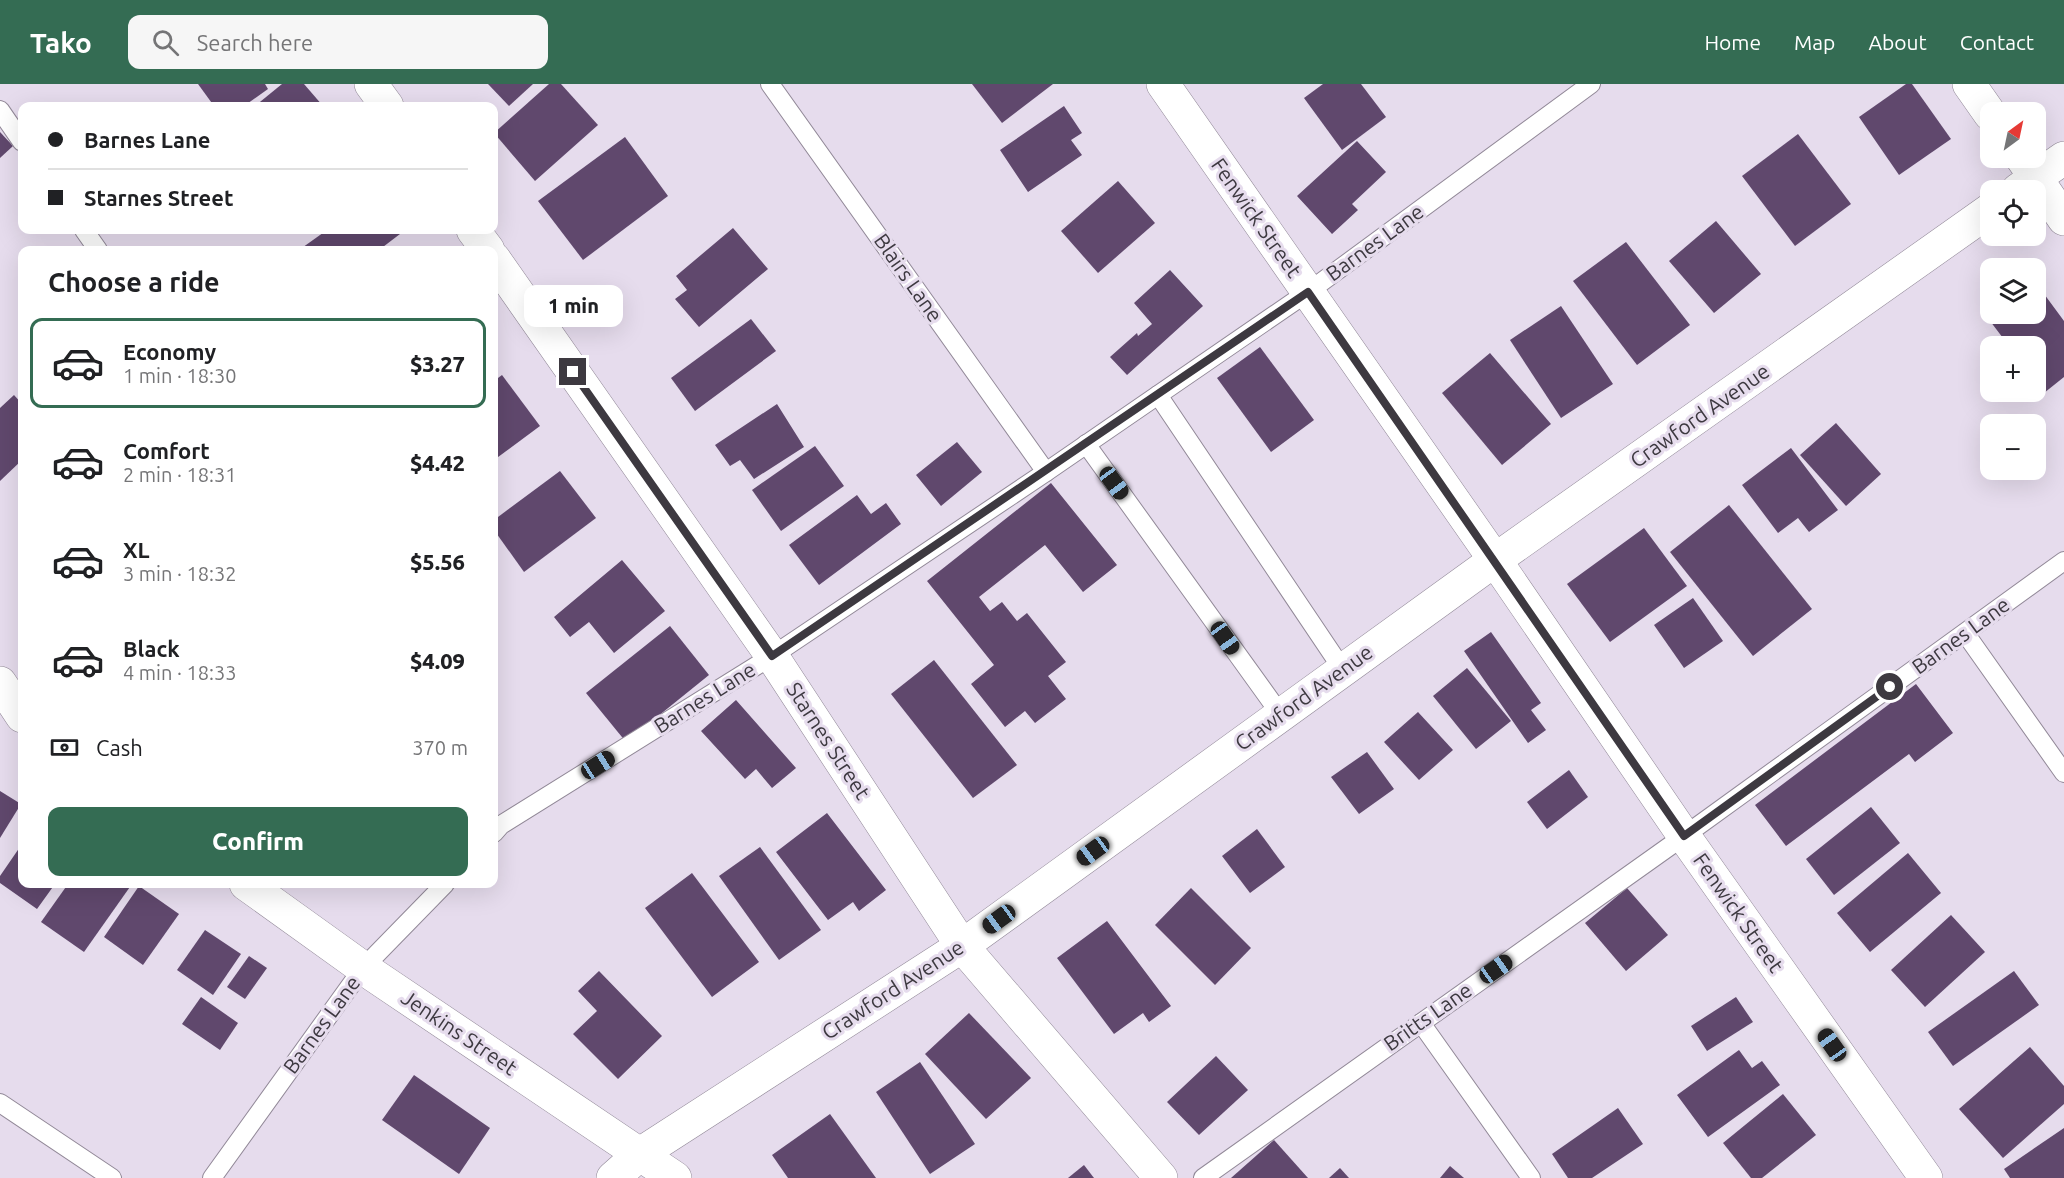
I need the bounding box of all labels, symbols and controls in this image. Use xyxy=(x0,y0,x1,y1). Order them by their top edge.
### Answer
search box xyxy=(128,15,548,69)
icon: search xyxy=(149,26,182,59)
text: Tako xyxy=(30,27,92,58)
text: Search here xyxy=(197,30,313,55)
text: Home xyxy=(1704,30,1761,54)
text: Map xyxy=(1794,30,1835,54)
text: About xyxy=(1868,30,1927,54)
text: Contact xyxy=(1960,30,2034,54)
north arrow xyxy=(1980,102,2046,168)
map controls xyxy=(1980,102,2046,480)
text: Barnes Lane xyxy=(84,127,211,152)
street label: Fenwick Street xyxy=(1207,153,1307,282)
button: locate xyxy=(1980,180,2046,246)
text: Starnes Street xyxy=(84,185,233,210)
street label: Barnes Lane xyxy=(1321,199,1428,286)
street label: Blairs Lane xyxy=(870,229,948,326)
button: layers xyxy=(1980,258,2046,324)
text: Choose a ride xyxy=(48,267,220,297)
callout: 1 min xyxy=(524,285,622,327)
text: 1 min xyxy=(548,294,599,317)
icon: car xyxy=(51,336,105,390)
button: + xyxy=(1980,336,2046,402)
text: Economy xyxy=(123,339,216,364)
text: $3.27 xyxy=(410,351,465,376)
route end xyxy=(559,358,586,385)
street label: Crawford Avenue xyxy=(1625,358,1773,472)
text: 1 min · 18:30 xyxy=(123,364,237,387)
button: − xyxy=(1980,414,2046,480)
icon: car xyxy=(51,435,105,489)
text: Comfort xyxy=(123,438,210,463)
text: $4.42 xyxy=(410,450,465,475)
text: 2 min · 18:31 xyxy=(123,463,237,486)
car xyxy=(1096,463,1132,503)
icon: car xyxy=(51,534,105,588)
text: XL xyxy=(123,537,150,562)
text: $5.56 xyxy=(410,549,465,574)
text: 3 min · 18:32 xyxy=(123,562,237,585)
street label: Barnes Lane xyxy=(1907,592,2014,679)
car xyxy=(1207,618,1243,658)
icon: car xyxy=(51,633,105,687)
text: Black xyxy=(123,636,180,661)
street label: Crawford Avenue xyxy=(1230,639,1377,755)
text: $4.09 xyxy=(410,648,465,673)
street label: Barnes Lane xyxy=(649,657,759,738)
text: 4 min · 18:33 xyxy=(123,661,237,684)
route start xyxy=(1876,673,1903,700)
street label: Starnes Street xyxy=(782,678,875,803)
icon: cash xyxy=(48,731,81,764)
text: Cash xyxy=(96,735,143,760)
text: 370 m xyxy=(412,736,468,759)
car xyxy=(578,748,618,782)
button: Confirm xyxy=(48,807,468,876)
car xyxy=(1073,833,1113,869)
street label: Fenwick Street xyxy=(1689,848,1789,977)
car xyxy=(979,901,1019,937)
street label: Crawford Avenue xyxy=(817,934,968,1044)
car xyxy=(1476,951,1516,987)
street label: Barnes Lane xyxy=(278,971,365,1078)
street label: Britts Lane xyxy=(1379,977,1476,1055)
street label: Jenkins Street xyxy=(397,985,522,1080)
car xyxy=(1814,1025,1850,1065)

